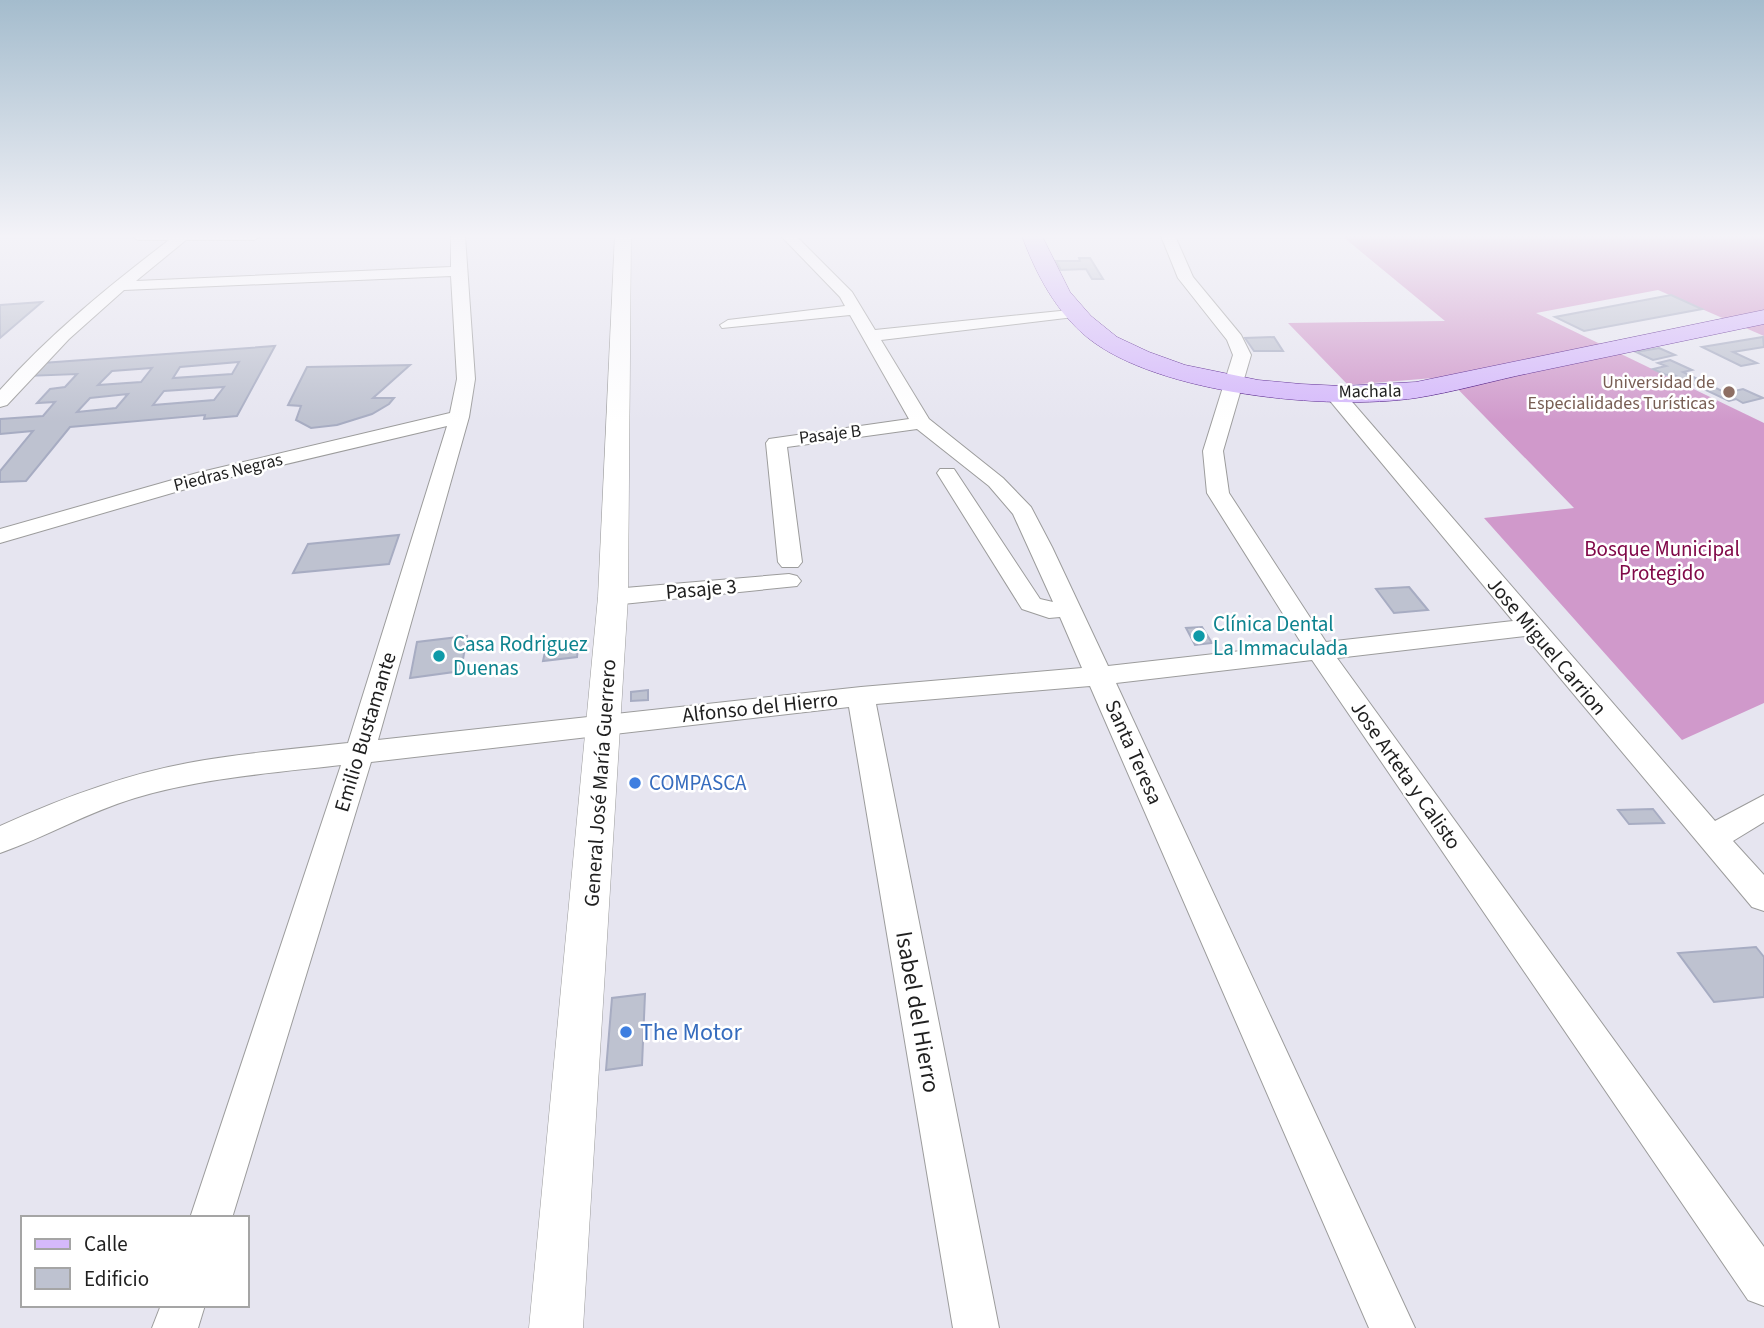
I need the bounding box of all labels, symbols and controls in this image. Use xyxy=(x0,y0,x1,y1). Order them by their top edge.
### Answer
place label: Universidad de Especialidades Turísticas xyxy=(1528,370,1715,416)
street label: Machala xyxy=(1338,378,1402,405)
marker: Universidad de Especialidades Turísticas xyxy=(1721,384,1737,400)
street label: Pasaje B xyxy=(797,418,863,451)
street label: Piedras Negras xyxy=(171,447,285,498)
park label: Bosque Municipal Protegido xyxy=(1584,534,1740,588)
street label: Jose Miguel Carrion xyxy=(1480,570,1614,722)
street label: Pasaje 3 xyxy=(664,571,738,607)
place label: Clínica Dental La Immaculada xyxy=(1213,609,1348,663)
marker: Clínica Dental La Immaculada xyxy=(1191,628,1207,644)
place label: Casa Rodriguez Duenas xyxy=(453,629,588,683)
street label: Emilio Bustamante xyxy=(326,648,404,816)
marker: Casa Rodriguez Duenas xyxy=(431,648,447,664)
street label: General José María Guerrero xyxy=(576,658,624,908)
street label: Alfonso del Hierro xyxy=(681,684,839,730)
street label: Jose Arteta y Calisto xyxy=(1343,694,1469,856)
street label: Santa Teresa xyxy=(1098,695,1170,809)
place label: COMPASCA xyxy=(649,768,747,798)
marker: COMPASCA xyxy=(627,775,643,791)
street label: Isabel del Hierro xyxy=(886,928,949,1096)
place label: The Motor xyxy=(640,1015,742,1050)
marker: The Motor xyxy=(618,1024,634,1040)
legend xyxy=(21,1216,248,1307)
text: Calle xyxy=(84,1229,128,1259)
text: Edificio xyxy=(84,1264,149,1294)

